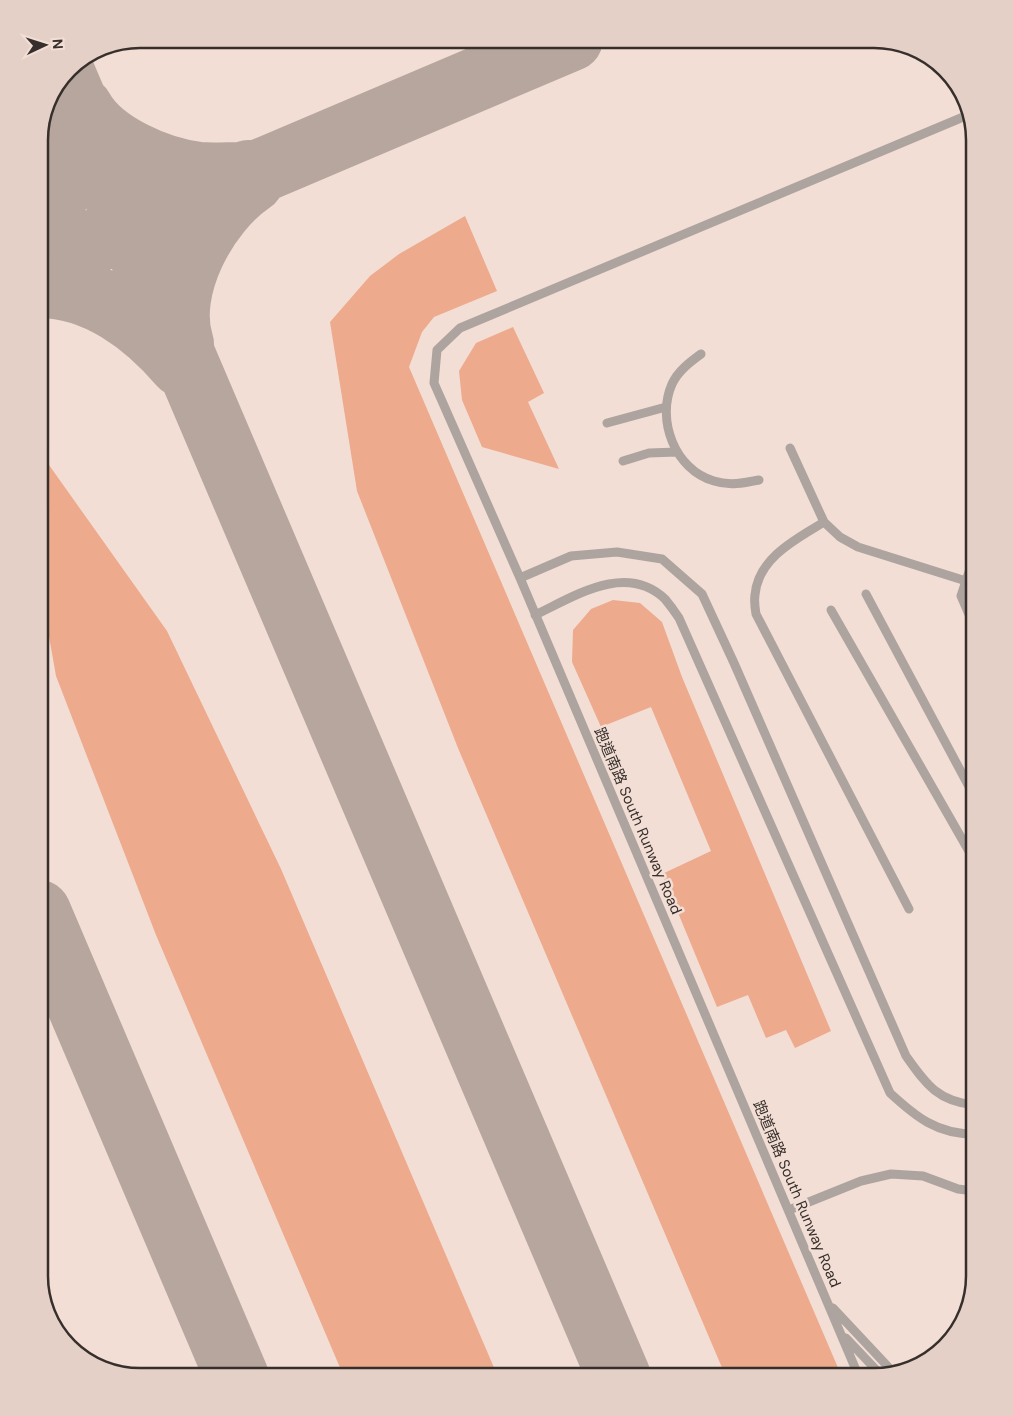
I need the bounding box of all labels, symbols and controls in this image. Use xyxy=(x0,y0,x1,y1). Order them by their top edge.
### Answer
north arrow xyxy=(20,20,70,70)
text: N xyxy=(49,38,67,50)
street label: 跑道南路 South Runway Road xyxy=(589,725,687,917)
street label: 跑道南路 South Runway Road xyxy=(748,1098,846,1290)

